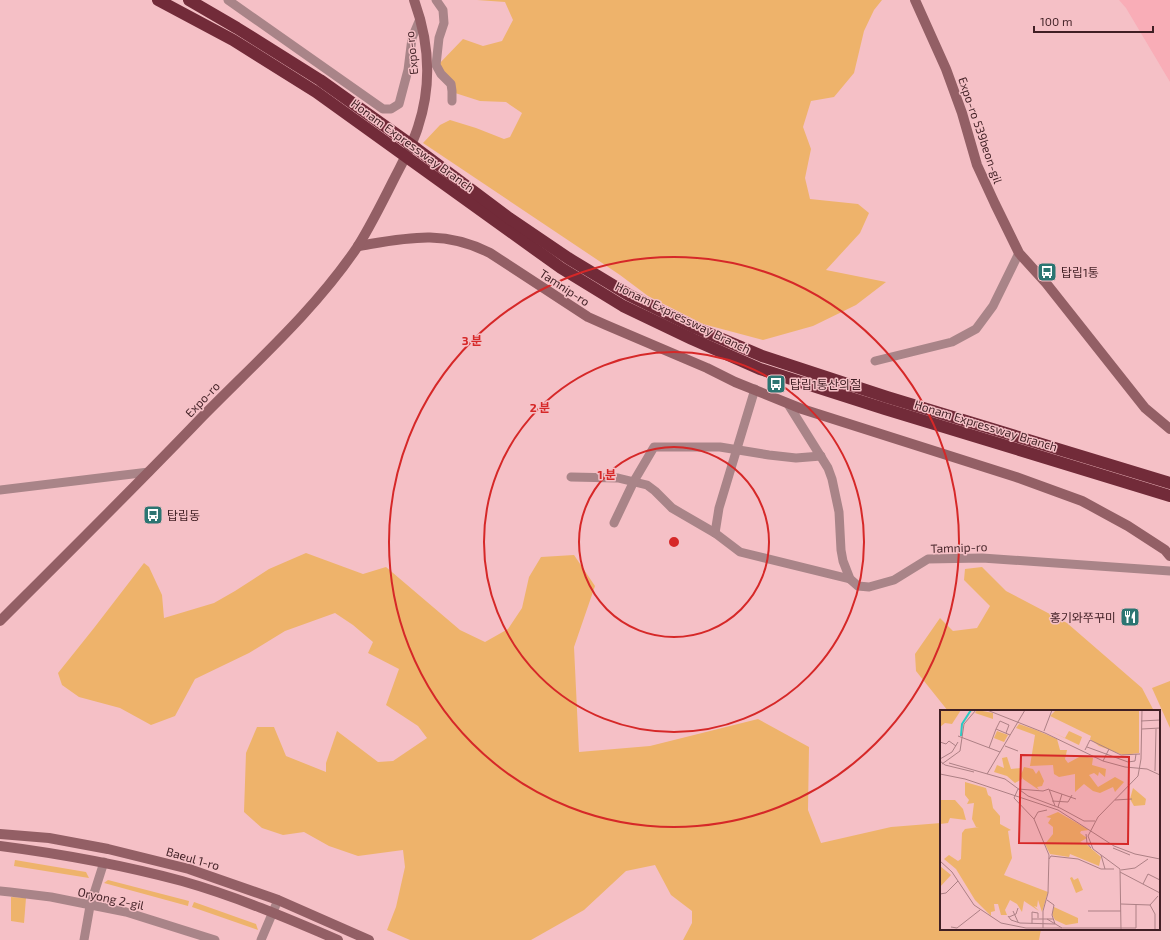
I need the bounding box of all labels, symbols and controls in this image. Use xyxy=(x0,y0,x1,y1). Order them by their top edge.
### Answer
scale bar xyxy=(1034,8,1153,34)
text: 100 m xyxy=(1040,14,1072,28)
street label: Expo-ro xyxy=(402,30,420,75)
street label: Expo-ro 539beon-gil xyxy=(956,75,1006,186)
street label: Honam Expressway Branch xyxy=(349,96,477,194)
bus stop icon: 탑립1통 xyxy=(1036,261,1058,283)
place label: 탑립1통 xyxy=(1061,265,1099,279)
street label: Tamnip-ro xyxy=(537,266,593,308)
street label: Honam Expressway Branch xyxy=(613,278,753,356)
text: 3 분 xyxy=(462,333,482,347)
bus stop icon: 탑립1통산의절 xyxy=(765,373,787,395)
place label: 탑립1통산의절 xyxy=(790,377,861,391)
street label: Expo-ro xyxy=(182,378,222,420)
street label: Honam Expressway Branch xyxy=(913,397,1059,453)
text: 2 분 xyxy=(530,400,550,414)
text: 1 분 xyxy=(598,467,616,481)
bus stop icon: 탑립동 xyxy=(142,504,164,526)
place label: 탑립동 xyxy=(167,508,200,522)
centre of rings xyxy=(667,535,681,549)
street label: Tamnip-ro xyxy=(930,539,988,555)
restaurant icon: 홍기와쭈꾸미 xyxy=(1119,606,1141,628)
place label: 홍기와쭈꾸미 xyxy=(1050,610,1116,624)
inset map xyxy=(940,710,1160,930)
street label: Baeul 1-ro xyxy=(165,844,221,872)
street label: Oryong 2-gil xyxy=(76,884,146,912)

